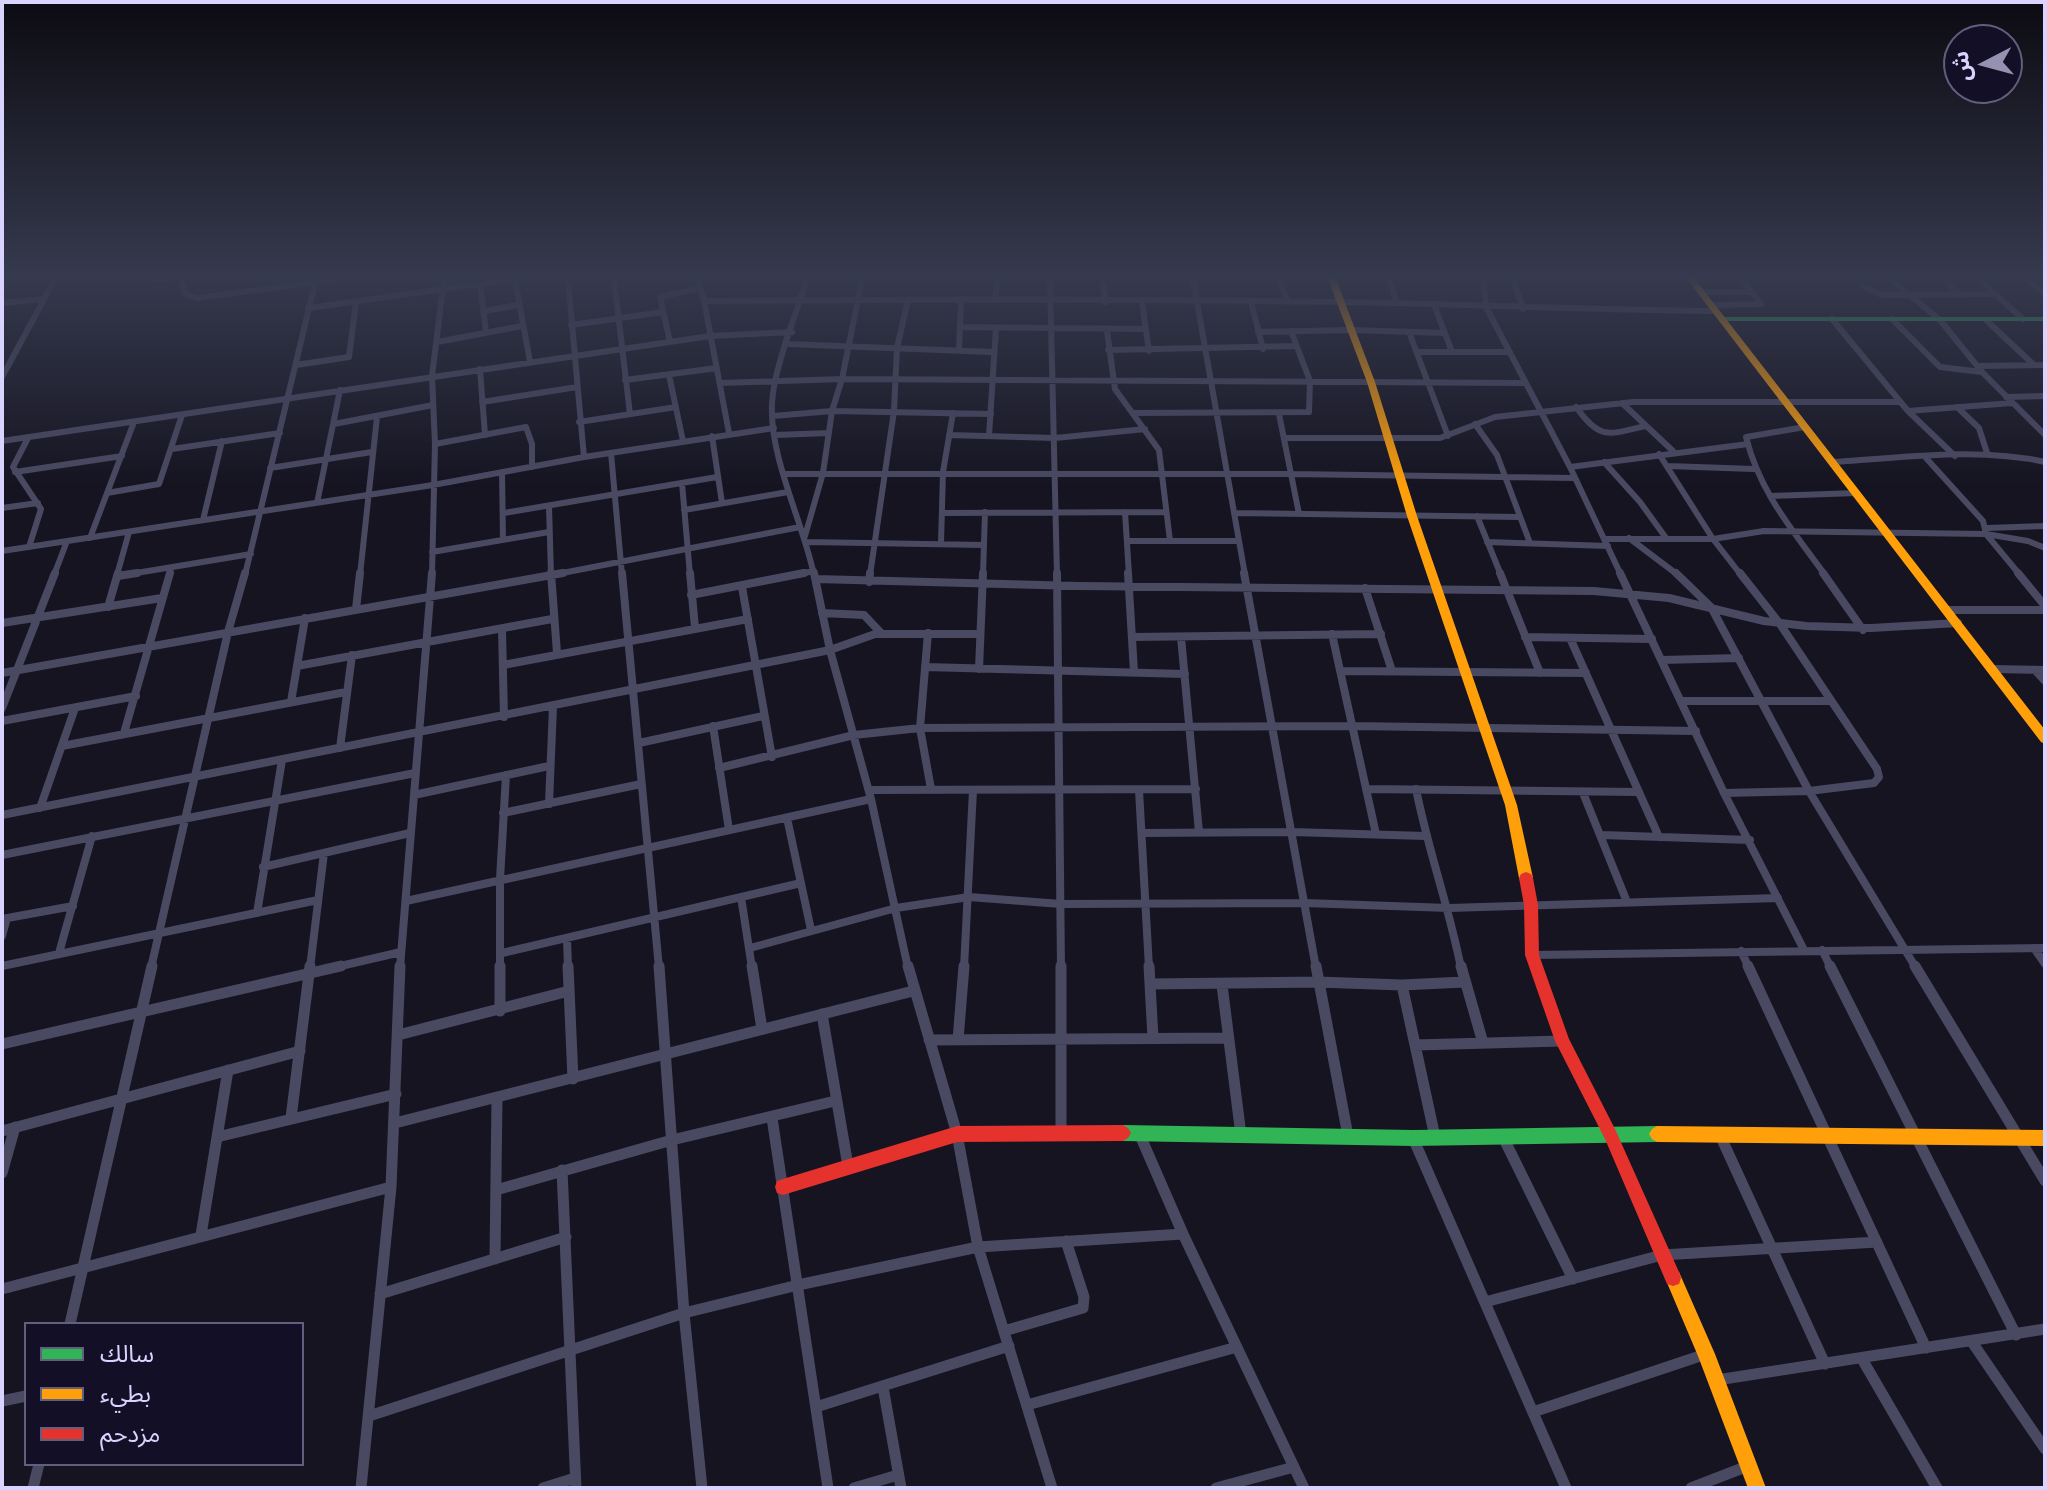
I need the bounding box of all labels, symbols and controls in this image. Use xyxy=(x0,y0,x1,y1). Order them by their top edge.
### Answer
north arrow xyxy=(1943,24,2023,104)
text: ش xyxy=(1945,50,1978,83)
legend xyxy=(24,1322,304,1466)
text: سالك xyxy=(100,1336,154,1369)
text: بطيء xyxy=(100,1376,151,1409)
text: مزدحم xyxy=(100,1416,160,1449)

